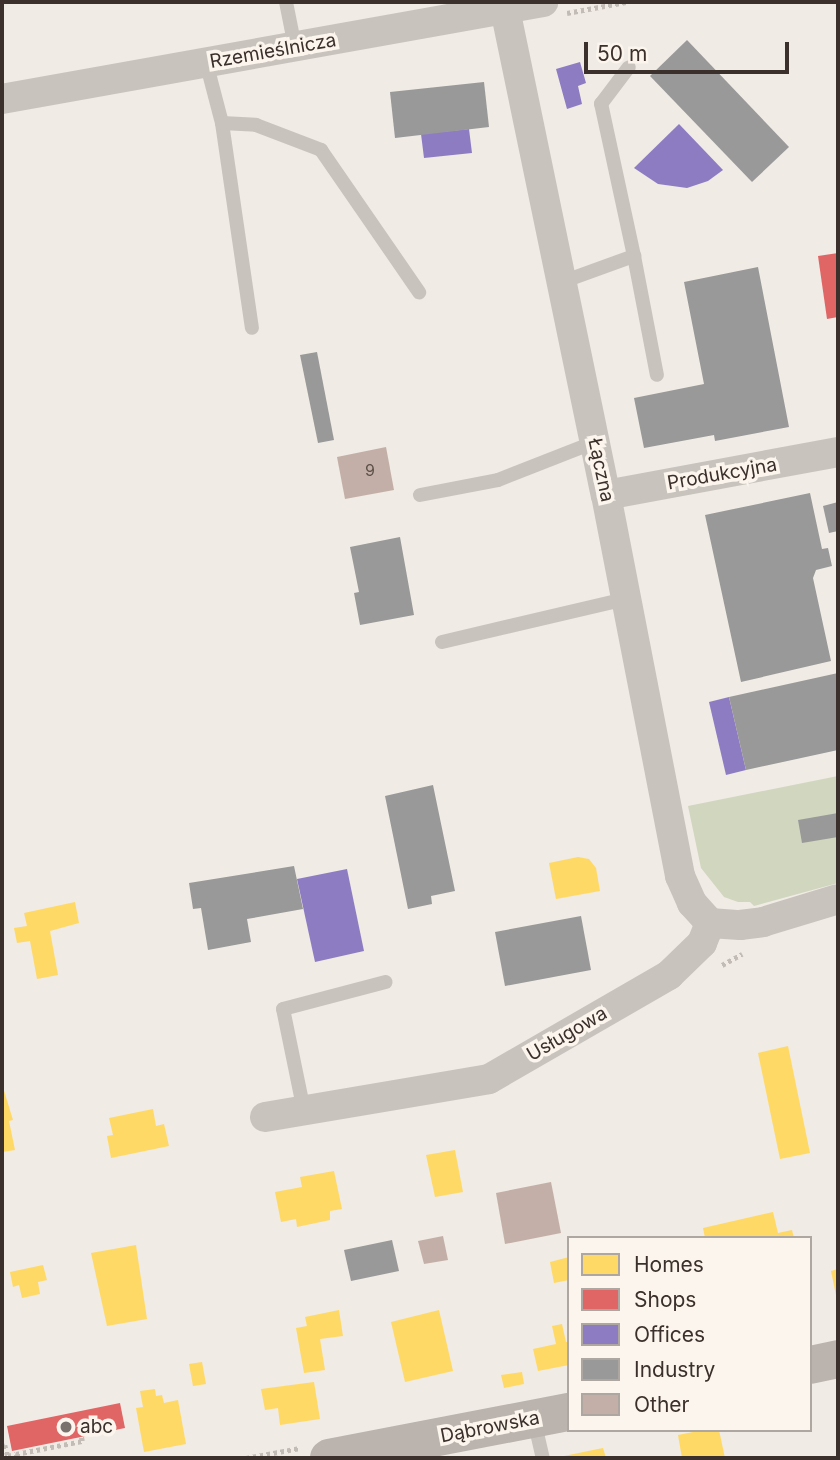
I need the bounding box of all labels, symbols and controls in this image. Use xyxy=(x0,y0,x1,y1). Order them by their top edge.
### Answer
scale bar xyxy=(588,28,793,72)
street label: Rzemieślnicza xyxy=(208,29,338,73)
text: 50 m xyxy=(597,41,647,66)
street label: Łączna xyxy=(583,436,619,504)
street label: Produkcyjna xyxy=(665,453,779,495)
house number: 9 xyxy=(365,460,375,480)
street label: Usługowa xyxy=(523,1002,611,1066)
legend xyxy=(567,1236,812,1432)
text: Homes xyxy=(634,1252,704,1277)
text: Shops xyxy=(634,1287,696,1312)
text: Offices xyxy=(634,1322,705,1347)
text: Industry xyxy=(634,1357,715,1382)
text: Other xyxy=(634,1392,690,1417)
street label: Dąbrowska xyxy=(438,1406,542,1448)
place label: abc xyxy=(80,1416,113,1438)
marker: abc xyxy=(58,1419,74,1435)

